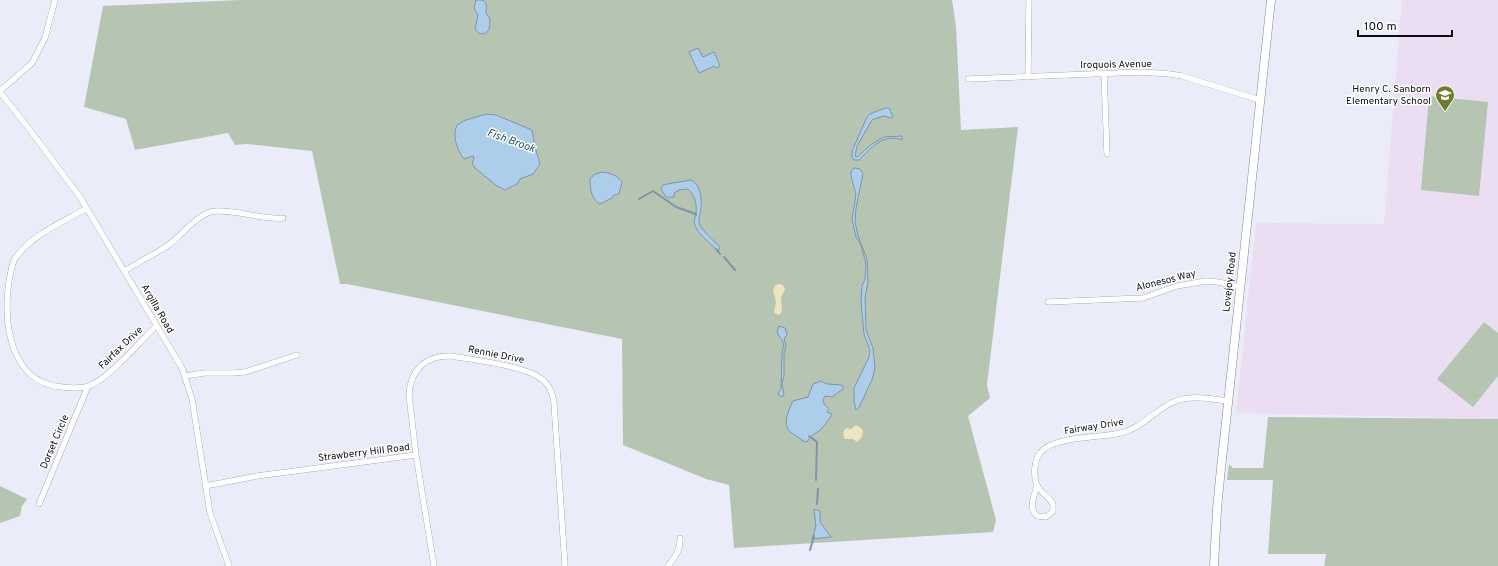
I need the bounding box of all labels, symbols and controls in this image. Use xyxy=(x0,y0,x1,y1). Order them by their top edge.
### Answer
scale bar xyxy=(1358,12,1452,38)
text: 100 m xyxy=(1364,19,1397,35)
street label: Iroquois Avenue xyxy=(1080,58,1152,72)
place label: Henry C. Sanborn Elementary School xyxy=(1346,83,1431,108)
school or university icon: Henry C. Sanborn Elementary School xyxy=(1434,84,1456,112)
water label: Fish Brook xyxy=(485,126,537,156)
street label: Lovejoy Road xyxy=(1220,251,1240,313)
street label: Alonesos Way xyxy=(1135,267,1197,295)
street label: Argilla Road xyxy=(138,282,176,336)
street label: Fairfax Drive xyxy=(96,324,146,372)
street label: Rennie Drive xyxy=(467,343,525,367)
street label: Dorset Circle xyxy=(38,413,72,471)
street label: Fairway Drive xyxy=(1063,416,1125,438)
street label: Strawberry Hill Road xyxy=(317,441,411,465)

